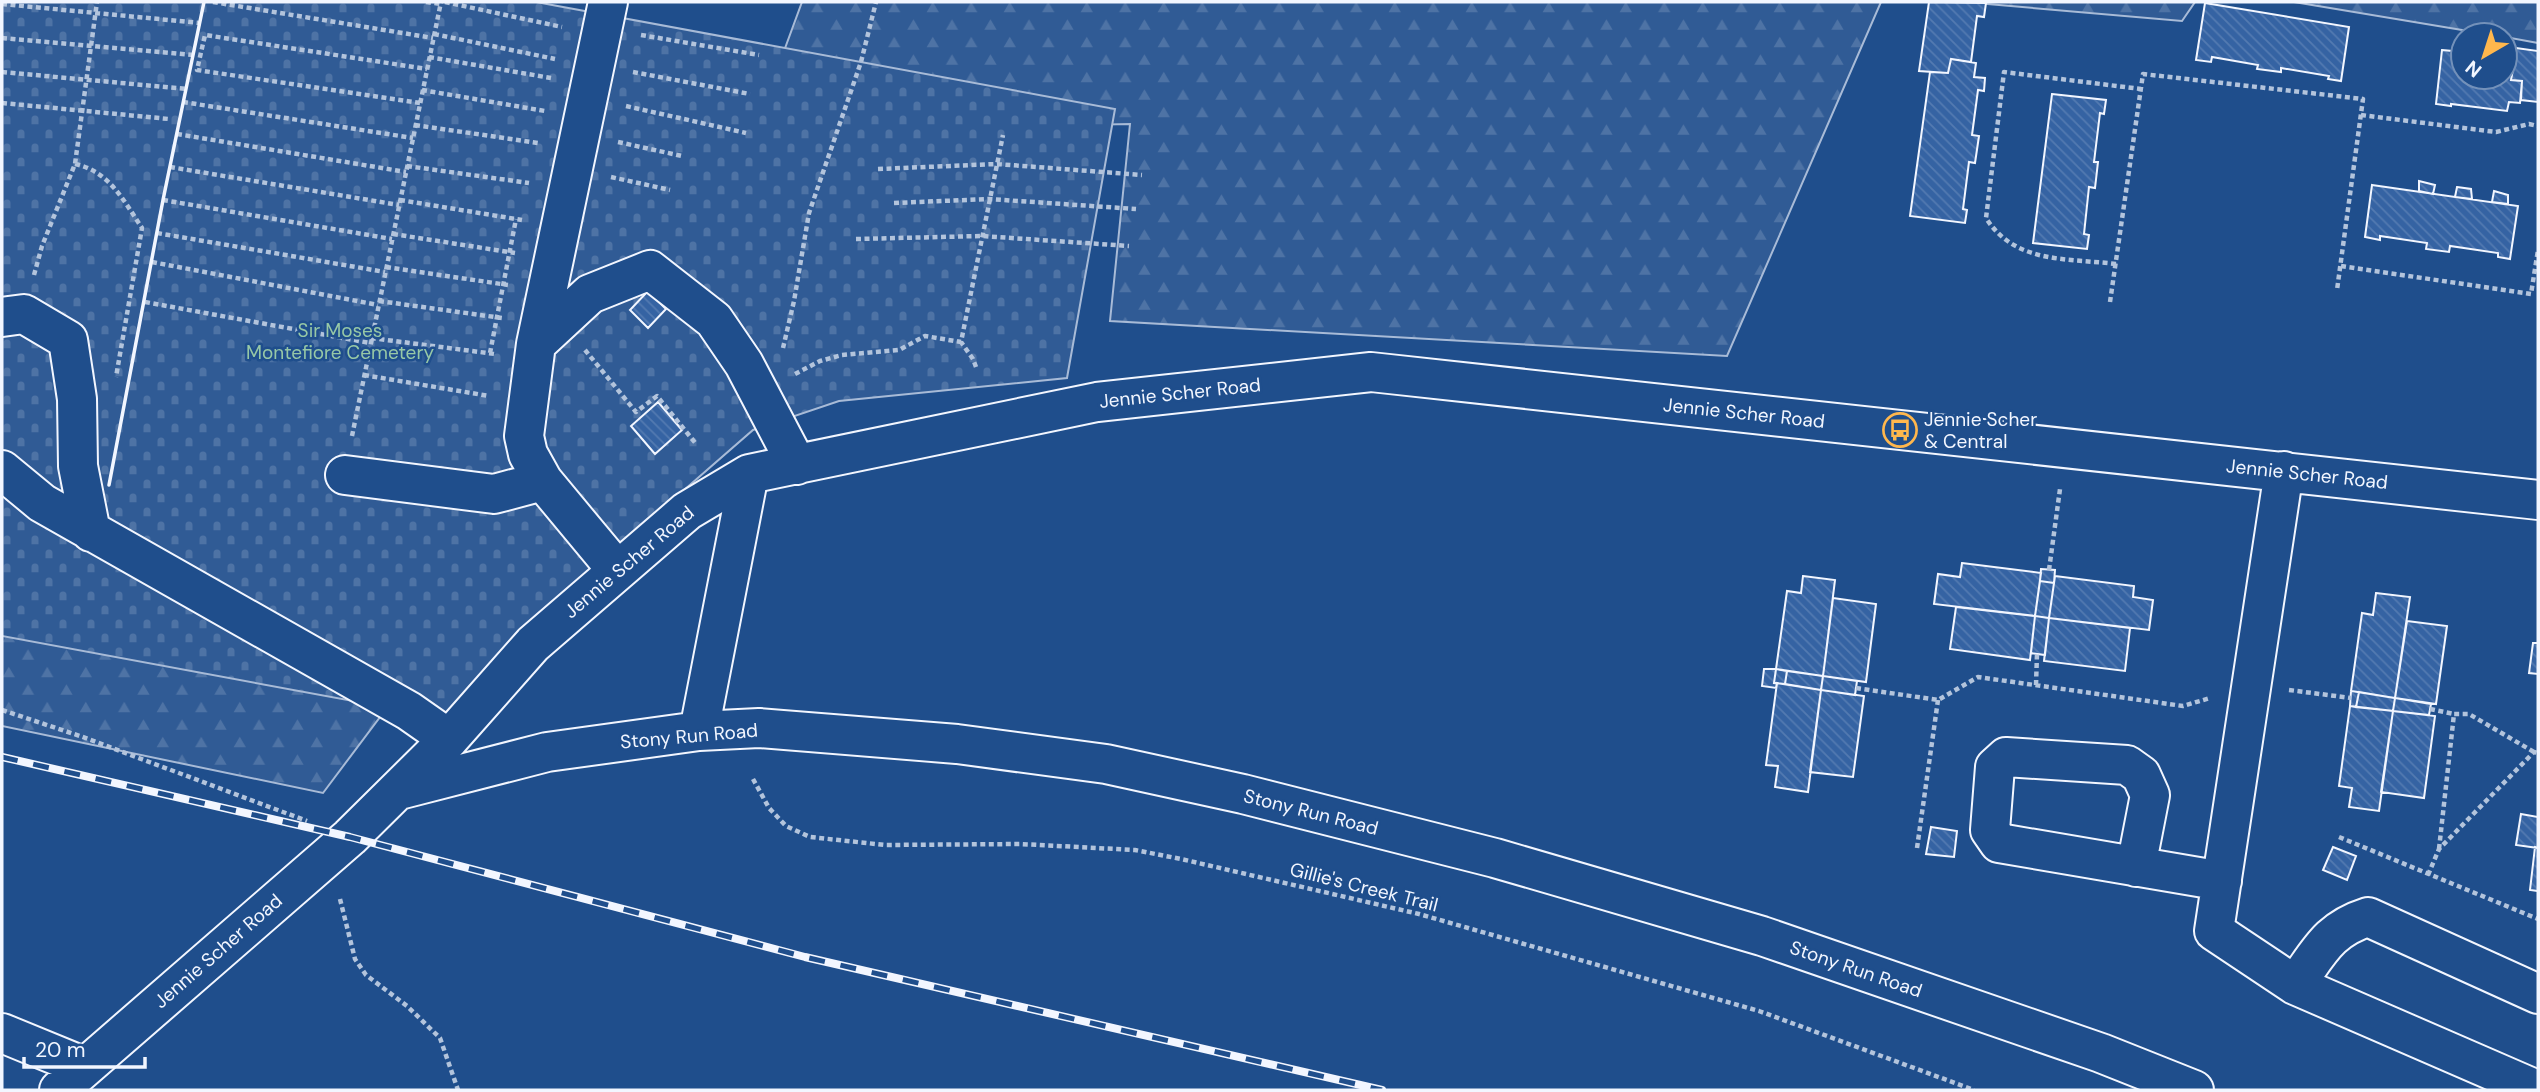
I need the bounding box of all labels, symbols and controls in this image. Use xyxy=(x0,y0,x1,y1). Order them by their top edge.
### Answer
north arrow xyxy=(2449,21,2519,91)
text: N xyxy=(2460,55,2487,83)
park label: Sir Moses Montefiore Cemetery xyxy=(246,318,434,365)
street label: Jennie Scher Road xyxy=(1098,372,1262,414)
street label: Jennie Scher Road xyxy=(1662,392,1826,434)
place label: Jennie Scher & Central xyxy=(1924,407,2037,454)
bus stop icon: Jennie Scher & Central xyxy=(1881,411,1919,449)
street label: Jennie Scher Road xyxy=(2225,453,2389,495)
street label: Jennie Scher Road xyxy=(559,500,699,624)
street label: Stony Run Road xyxy=(619,718,759,754)
street label: Stony Run Road xyxy=(1241,783,1381,841)
street label: Gillie's Creek Trail xyxy=(1287,857,1441,917)
street label: Jennie Scher Road xyxy=(148,888,288,1014)
street label: Stony Run Road xyxy=(1787,935,1925,1003)
scale bar xyxy=(24,1026,145,1070)
text: 20 m xyxy=(35,1036,86,1064)

